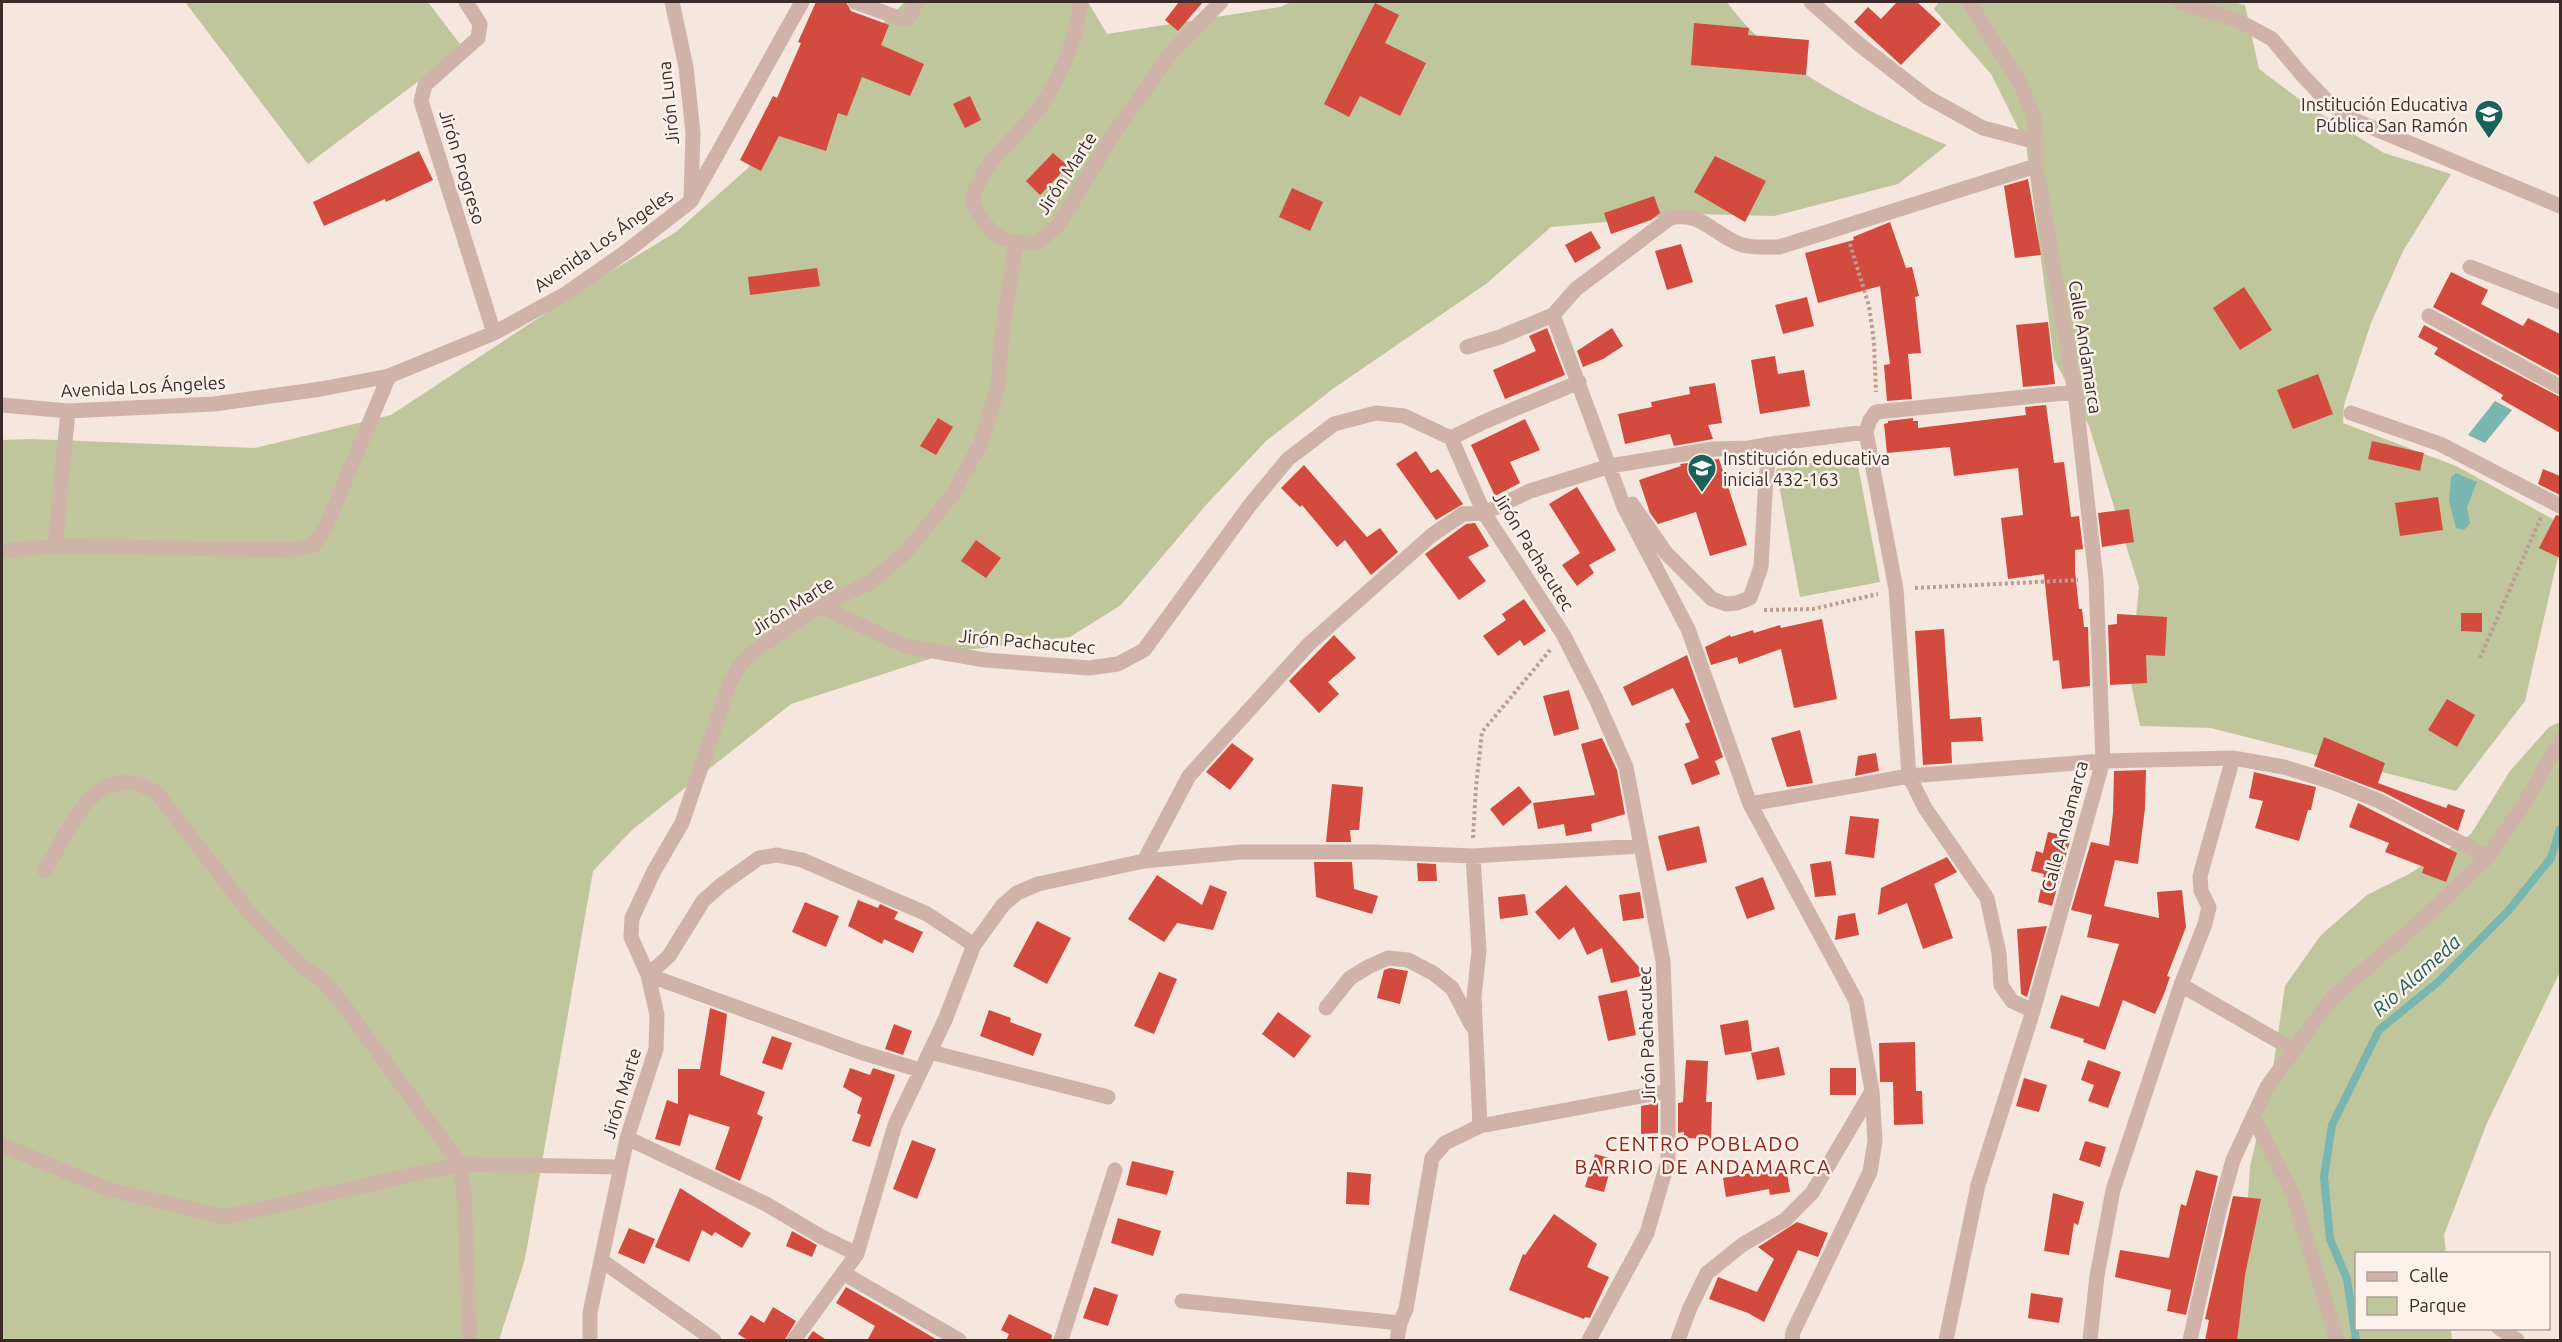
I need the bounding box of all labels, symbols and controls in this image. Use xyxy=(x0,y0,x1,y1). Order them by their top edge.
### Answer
street label: Jirón Luna xyxy=(654,60,682,146)
place label: Institución Educativa Pública San Ramón xyxy=(2301,94,2468,135)
school or university icon: Institución Educativa Pública San Ramón xyxy=(2473,98,2505,140)
street label: Jirón Progreso xyxy=(436,107,490,227)
street label: Jirón Marte xyxy=(1032,128,1100,218)
street label: Avenida Los Ángeles xyxy=(529,184,676,296)
street label: Calle Andamarca xyxy=(2066,279,2106,415)
street label: Avenida Los Ángeles xyxy=(60,371,226,400)
place label: Institución educativa inicial 432-163 xyxy=(1723,448,1890,489)
school or university icon: Institución educativa inicial 432-163 xyxy=(1686,452,1718,494)
street label: Jirón Pachacutec xyxy=(1489,488,1579,614)
street label: Jirón Marte xyxy=(747,572,837,638)
street label: Jirón Pachacutec xyxy=(958,625,1096,657)
street label: Calle Andamarca xyxy=(2037,758,2091,894)
water label: Rio Alameda xyxy=(2367,929,2465,1020)
street label: Jirón Pachacutec xyxy=(1634,966,1658,1104)
street label: Jirón Marte xyxy=(598,1045,644,1141)
district label: CENTRO POBLADO BARRIO DE ANDAMARCA xyxy=(1575,1132,1831,1178)
legend xyxy=(2355,1252,2550,1330)
text: Calle xyxy=(2409,1265,2449,1285)
text: Parque xyxy=(2409,1295,2466,1315)

